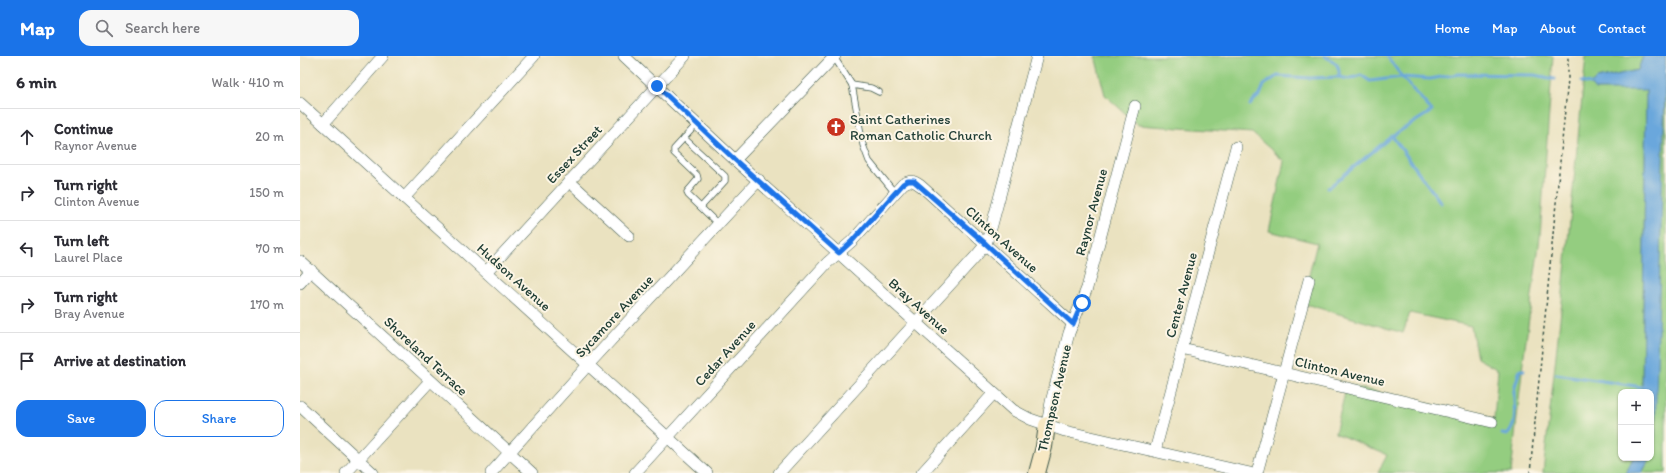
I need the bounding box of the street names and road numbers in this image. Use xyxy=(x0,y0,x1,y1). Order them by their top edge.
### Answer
street label: Essex Street xyxy=(543,121,606,187)
street label: Raynor Avenue xyxy=(1072,166,1111,257)
street label: Clinton Avenue xyxy=(962,202,1042,277)
street label: Hudson Avenue xyxy=(473,240,554,315)
street label: Center Avenue xyxy=(1162,250,1201,340)
street label: Sycamore Avenue xyxy=(572,271,657,361)
street label: Bray Avenue xyxy=(885,275,953,338)
street label: Shoreland Terrace xyxy=(380,313,471,400)
street label: Cedar Avenue xyxy=(691,316,760,390)
street label: Thompson Avenue xyxy=(1034,342,1075,453)
street label: Clinton Avenue xyxy=(1293,353,1387,390)

